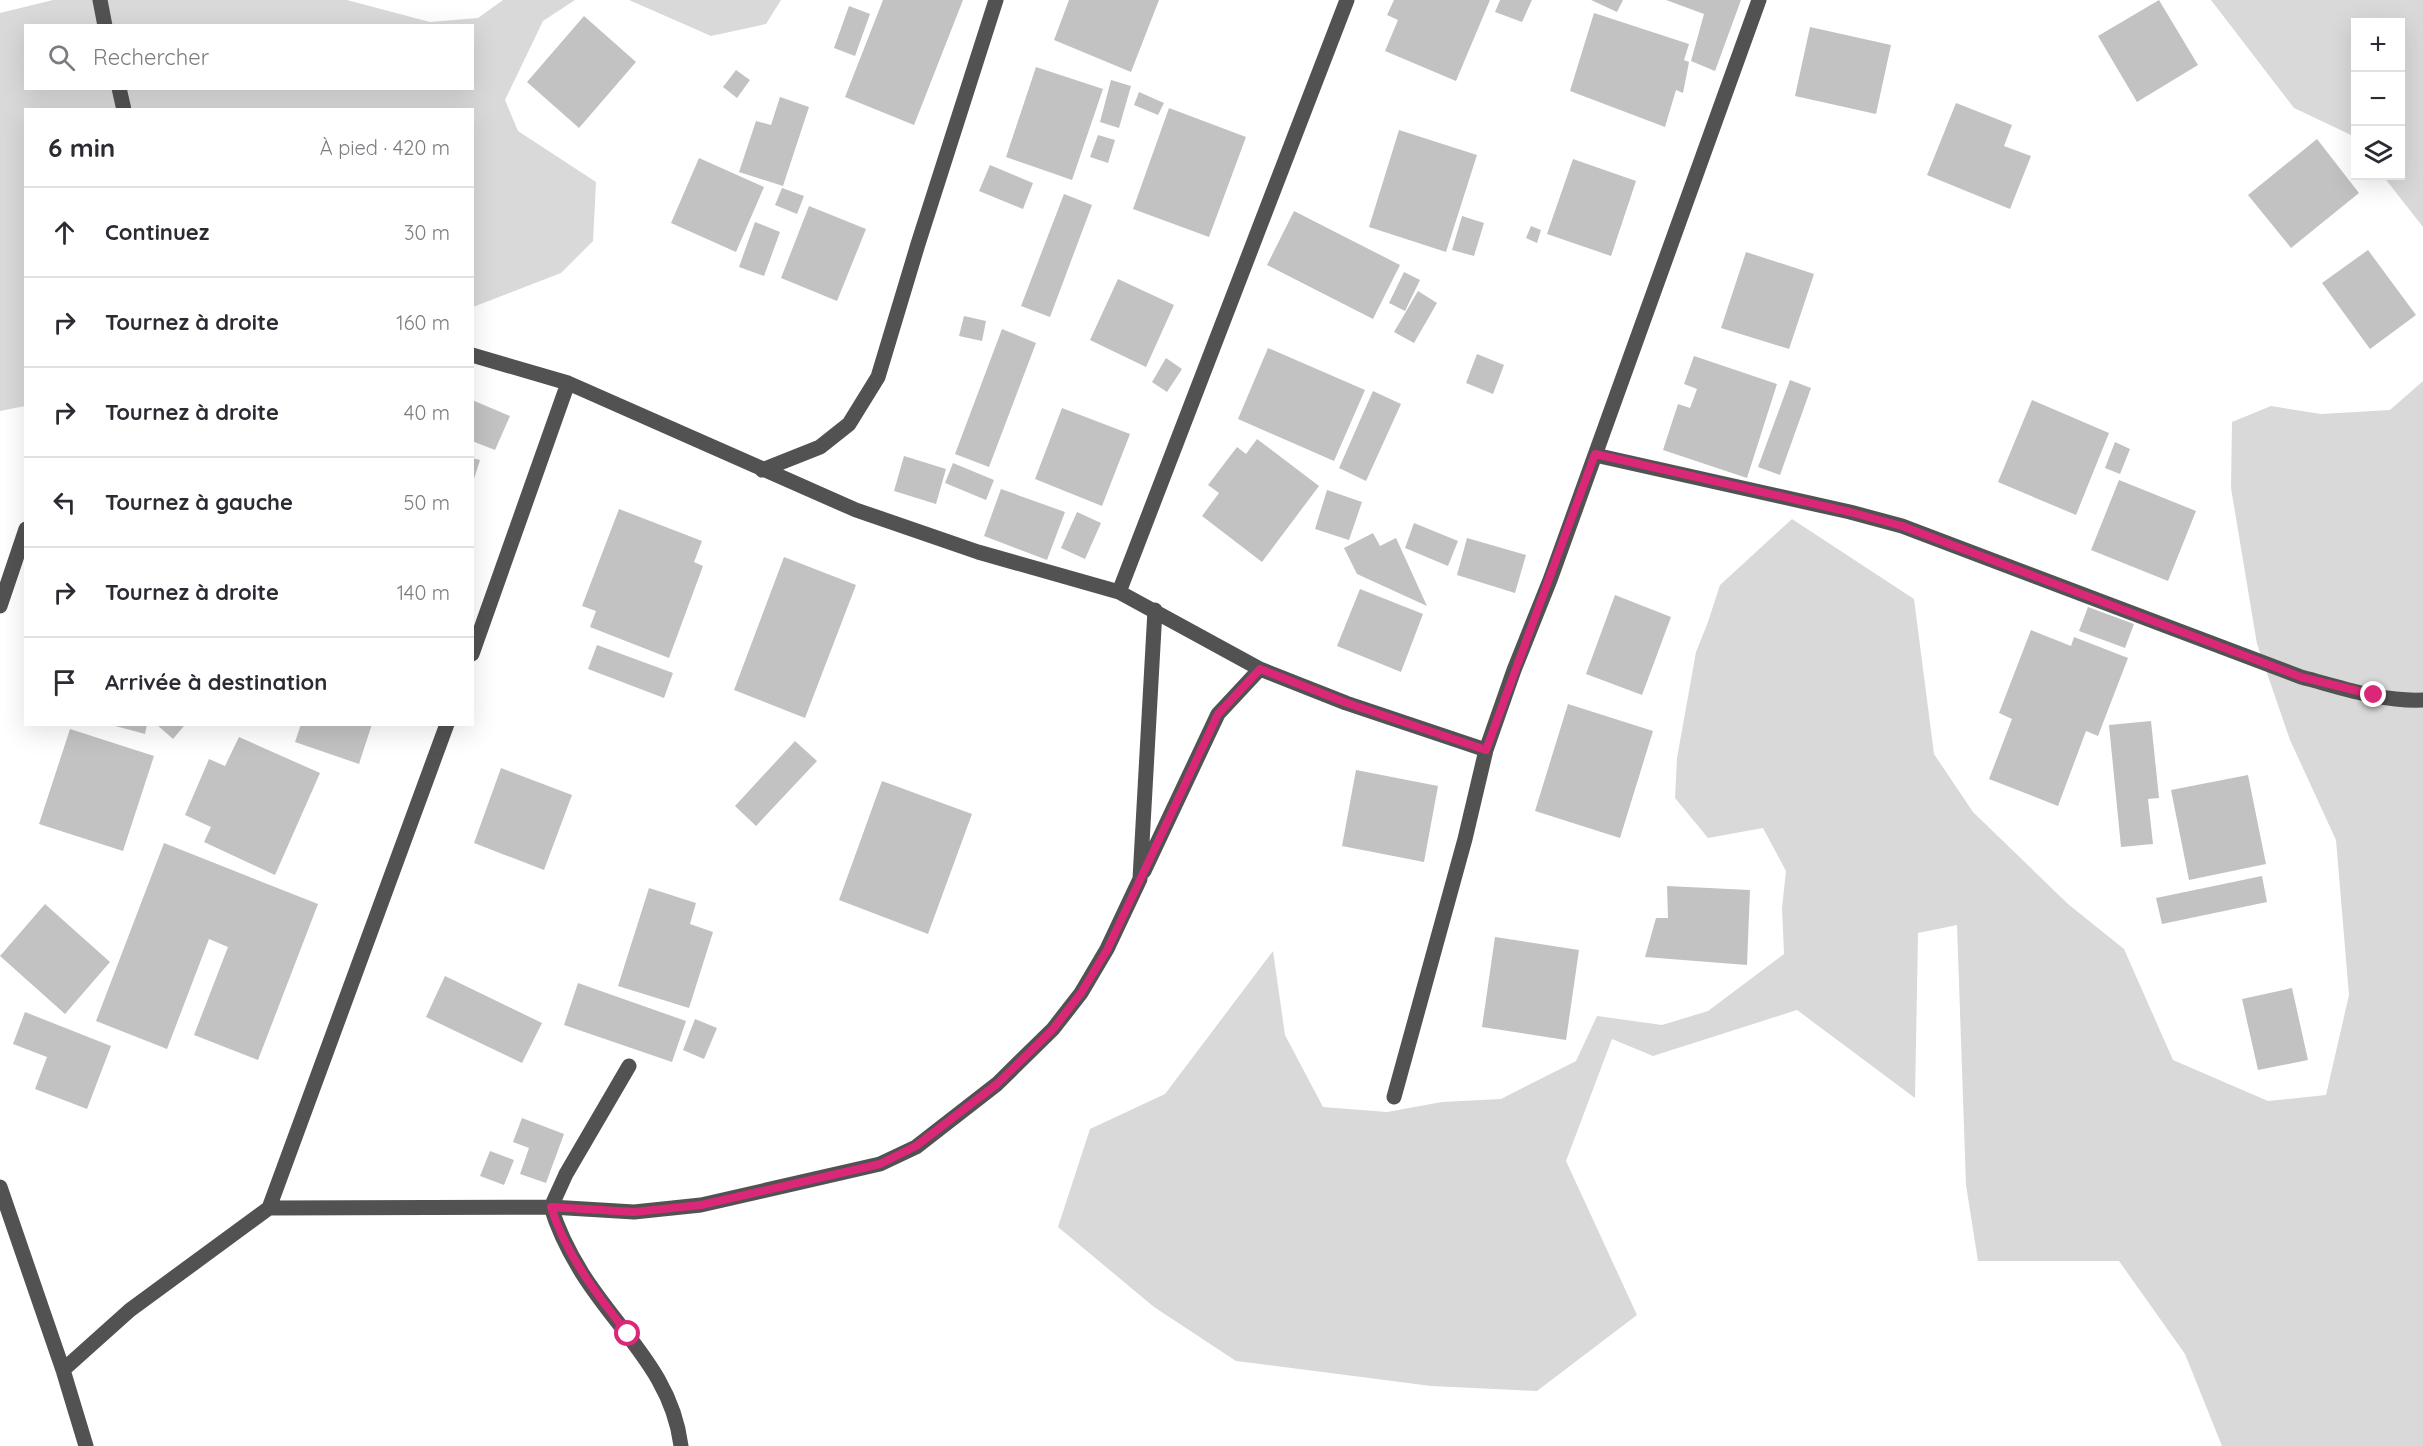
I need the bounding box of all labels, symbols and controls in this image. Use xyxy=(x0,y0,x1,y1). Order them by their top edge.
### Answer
map controls xyxy=(2351,18,2405,180)
button: + xyxy=(2351,18,2405,72)
search box xyxy=(24,24,474,90)
icon: search xyxy=(45,41,78,74)
text: Rechercher xyxy=(93,43,209,71)
button: − xyxy=(2351,72,2405,126)
button: layers xyxy=(2351,126,2405,180)
text: 6 min xyxy=(48,131,115,164)
text: À pied · 420 m xyxy=(320,135,450,160)
icon: ahead xyxy=(48,216,81,249)
text: Continuez xyxy=(105,218,209,246)
text: 30 m xyxy=(404,220,450,245)
icon: right xyxy=(48,306,81,339)
text: Tournez à droite xyxy=(105,308,279,336)
text: 160 m xyxy=(396,310,450,335)
icon: right xyxy=(48,396,81,429)
text: Tournez à droite xyxy=(105,398,279,426)
text: 40 m xyxy=(404,400,450,425)
icon: left xyxy=(48,486,81,519)
text: Tournez à gauche xyxy=(105,488,293,516)
text: 50 m xyxy=(404,490,450,515)
icon: right xyxy=(48,576,81,609)
text: Tournez à droite xyxy=(105,578,279,606)
text: 140 m xyxy=(397,580,450,605)
icon: arrive xyxy=(48,666,81,699)
text: Arrivée à destination xyxy=(105,668,327,696)
route end xyxy=(2360,681,2386,707)
route start xyxy=(614,1320,640,1346)

